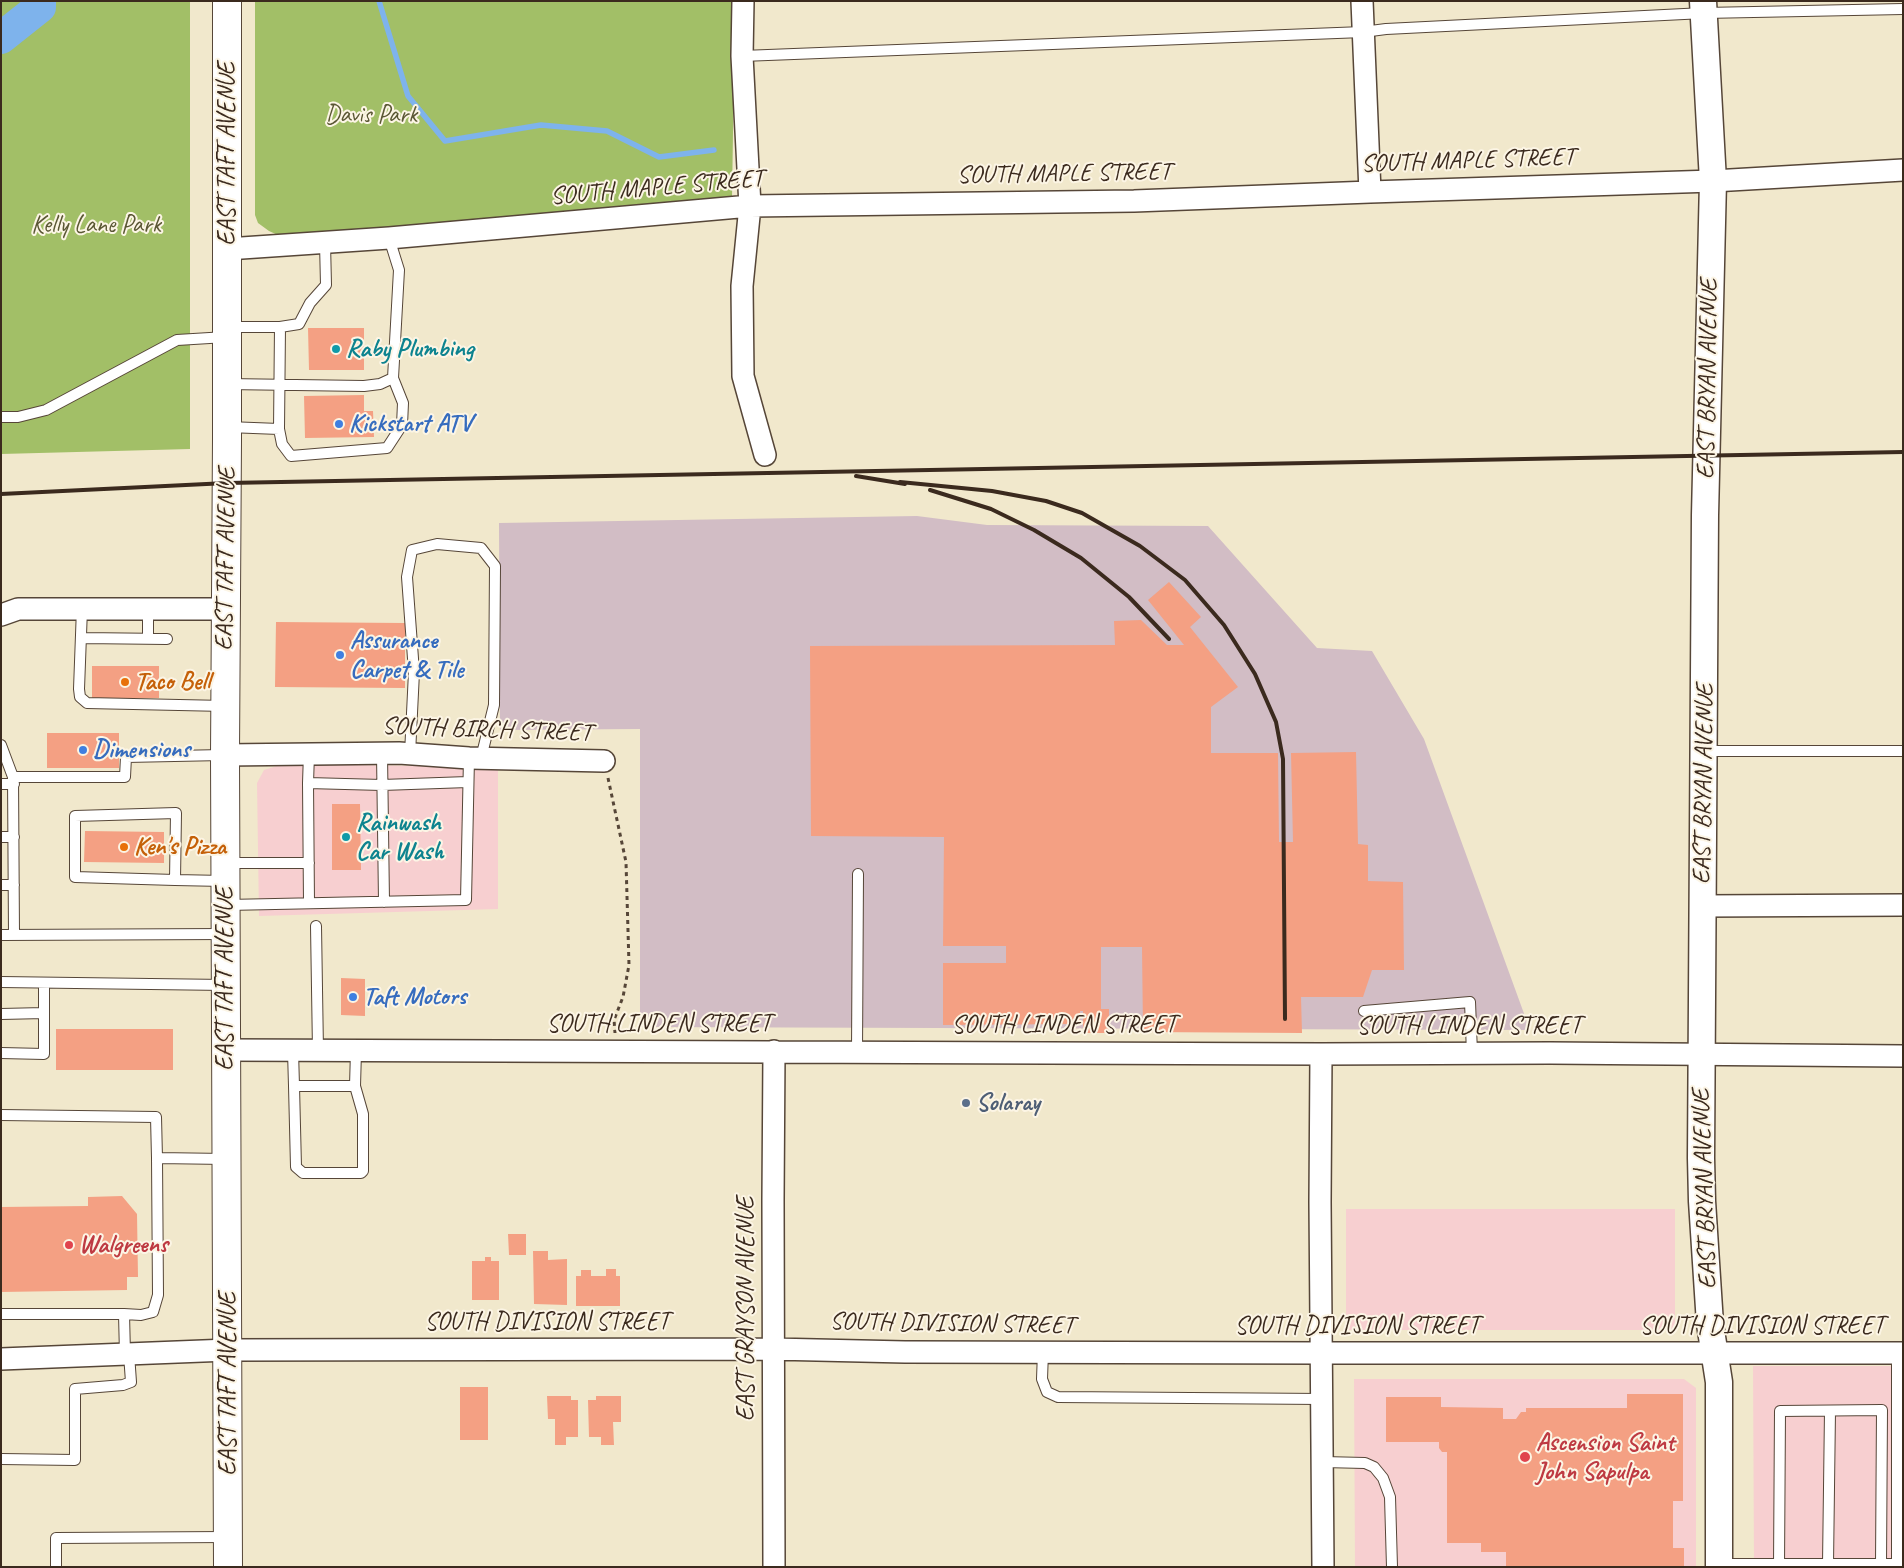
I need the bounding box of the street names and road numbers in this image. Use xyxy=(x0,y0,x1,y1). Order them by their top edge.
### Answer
street label: EAST TAFT AVENUE xyxy=(212,62,242,246)
street label: SOUTH MAPLE STREET xyxy=(1360,142,1576,180)
street label: SOUTH MAPLE STREET xyxy=(957,157,1171,191)
street label: SOUTH MAPLE STREET xyxy=(549,164,765,212)
street label: EAST BRYAN AVENUE xyxy=(1691,279,1725,479)
street label: EAST TAFT AVENUE xyxy=(209,467,243,651)
street label: EAST BRYAN AVENUE xyxy=(1687,684,1721,884)
street label: SOUTH BIRCH STREET xyxy=(382,711,592,749)
street label: EAST TAFT AVENUE xyxy=(210,887,240,1071)
street label: SOUTH LINDEN STREET xyxy=(547,1009,771,1039)
street label: SOUTH LINDEN STREET xyxy=(952,1010,1176,1040)
street label: SOUTH LINDEN STREET xyxy=(1357,1011,1581,1041)
street label: EAST BRYAN AVENUE xyxy=(1687,1088,1723,1290)
street label: EAST GRAYSON AVENUE xyxy=(731,1197,761,1421)
street label: EAST TAFT AVENUE xyxy=(213,1292,243,1476)
street label: SOUTH DIVISION STREET xyxy=(425,1307,669,1337)
street label: SOUTH DIVISION STREET xyxy=(829,1307,1075,1341)
street label: SOUTH DIVISION STREET xyxy=(1235,1311,1479,1341)
street label: SOUTH DIVISION STREET xyxy=(1640,1311,1884,1341)

